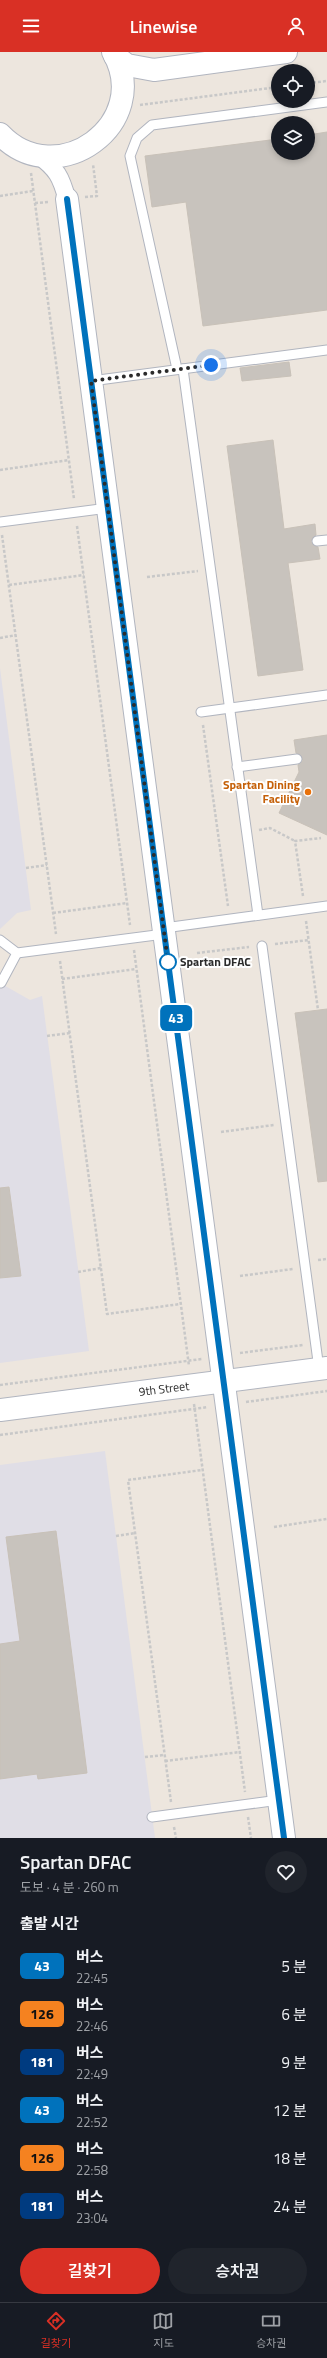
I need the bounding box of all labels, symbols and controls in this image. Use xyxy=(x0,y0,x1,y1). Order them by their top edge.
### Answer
text: Linewise xyxy=(130,13,197,40)
icon: menu xyxy=(20,15,42,37)
icon: person xyxy=(285,15,307,37)
map controls xyxy=(271,64,315,160)
button: locate xyxy=(271,64,315,108)
button: layers xyxy=(271,116,315,160)
your location xyxy=(201,355,221,375)
place label: Spartan Dining Facility xyxy=(223,775,301,808)
marker: Spartan Dining Facility xyxy=(303,787,313,797)
place label: Spartan DFAC xyxy=(180,952,251,971)
marker: Spartan DFAC xyxy=(159,953,177,971)
line badge: 43 xyxy=(158,1005,194,1031)
text: 43 xyxy=(168,1007,184,1028)
street label: 9th Street xyxy=(137,1376,191,1401)
text: Spartan DFAC xyxy=(20,1847,131,1876)
button: heart xyxy=(265,1851,307,1893)
text: 도보 · 4 분 · 260 m xyxy=(20,1877,119,1897)
text: 출발 시간 xyxy=(20,1912,79,1935)
text: 버스 xyxy=(76,1945,104,1968)
text: 43 xyxy=(34,1955,50,1976)
text: 5 분 xyxy=(281,1955,307,1978)
text: 22:45 xyxy=(76,1968,108,1988)
text: 버스 xyxy=(76,1993,104,2016)
text: 126 xyxy=(30,2003,54,2024)
text: 6 분 xyxy=(281,2003,307,2026)
text: 22:46 xyxy=(76,2016,108,2036)
text: 버스 xyxy=(76,2041,104,2064)
text: 181 xyxy=(30,2051,54,2072)
text: 9 분 xyxy=(281,2051,307,2074)
text: 22:49 xyxy=(76,2064,108,2084)
text: 버스 xyxy=(76,2089,104,2112)
text: 43 xyxy=(34,2099,50,2120)
text: 12 분 xyxy=(273,2099,307,2122)
text: 22:52 xyxy=(76,2112,108,2132)
text: 버스 xyxy=(76,2137,104,2160)
text: 126 xyxy=(30,2147,54,2168)
text: 18 분 xyxy=(273,2147,307,2170)
text: 22:58 xyxy=(76,2160,108,2180)
text: 버스 xyxy=(76,2185,104,2208)
text: 181 xyxy=(30,2195,54,2216)
text: 24 분 xyxy=(273,2195,307,2218)
text: 23:04 xyxy=(76,2208,108,2228)
button: 길찾기 xyxy=(20,2248,160,2294)
button: 승차권 xyxy=(168,2248,307,2294)
tab: 길찾기 xyxy=(41,2310,71,2351)
tab: 지도 xyxy=(152,2310,174,2351)
tab: 승차권 xyxy=(256,2310,286,2351)

